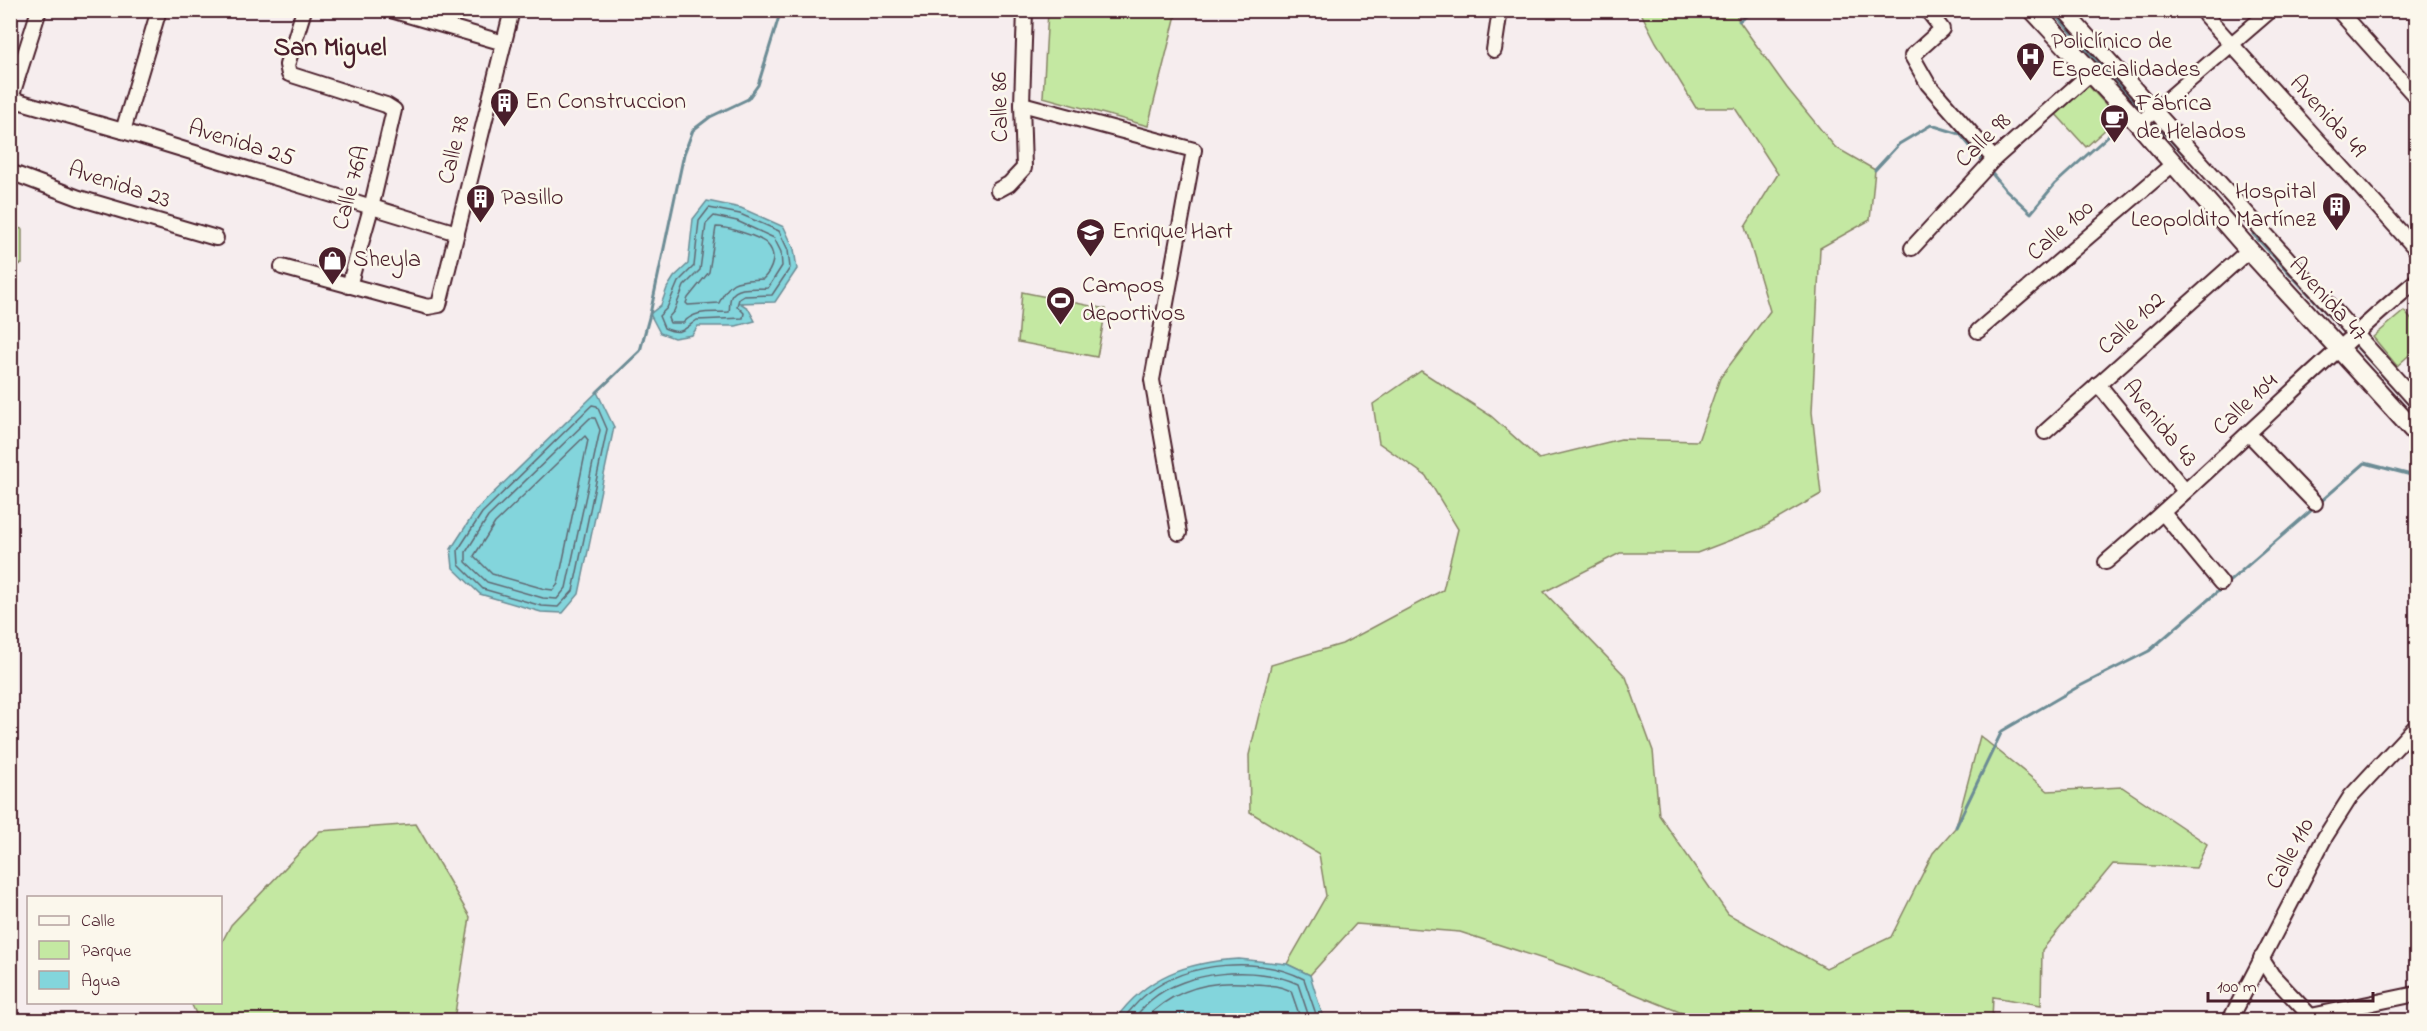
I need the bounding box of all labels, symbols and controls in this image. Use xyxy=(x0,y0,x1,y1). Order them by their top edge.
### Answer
place label: Policlínico de Especialidades xyxy=(2051,25,2201,88)
district label: San Miguel xyxy=(273,30,387,69)
hospital icon: Policlínico de Especialidades xyxy=(2014,40,2046,82)
street label: Avenida 49 xyxy=(2280,68,2374,167)
street label: Calle 86 xyxy=(983,71,1019,143)
place label: En Construccion xyxy=(525,85,686,120)
building icon: En Construccion xyxy=(488,86,520,128)
place label: Fábrica de Helados xyxy=(2135,87,2246,150)
cafe icon: Fábrica de Helados xyxy=(2099,102,2131,144)
street label: Calle 98 xyxy=(1948,105,2020,177)
street label: Avenida 25 xyxy=(183,111,299,177)
street label: Calle 78 xyxy=(430,112,480,188)
street label: Calle 76A xyxy=(324,142,380,234)
street label: Avenida 23 xyxy=(63,153,175,219)
place label: Hospital Leopoldito Martínez xyxy=(2131,175,2317,238)
place label: Pasillo xyxy=(501,181,564,216)
building icon: Pasillo xyxy=(464,182,496,224)
building icon: Hospital Leopoldito Martínez xyxy=(2321,190,2353,232)
street label: Calle 100 xyxy=(2020,192,2102,270)
place label: Enrique Hart xyxy=(1112,215,1233,250)
school or university icon: Enrique Hart xyxy=(1075,216,1107,258)
place label: Sheyla xyxy=(353,243,421,279)
shop icon: Sheyla xyxy=(316,244,348,286)
street label: Avenida 47 xyxy=(2279,250,2375,350)
place label: Campos deportivos xyxy=(1082,269,1186,332)
sports icon: Campos deportivos xyxy=(1045,284,1077,326)
street label: Calle 102 xyxy=(2090,284,2174,364)
street label: Calle 104 xyxy=(2205,365,2287,445)
street label: Avenida 43 xyxy=(2113,373,2205,475)
street label: Calle 110 xyxy=(2258,812,2324,896)
legend xyxy=(27,896,222,1004)
text: Calle xyxy=(81,909,116,935)
text: Parque xyxy=(81,939,132,965)
scale bar xyxy=(2208,965,2373,1003)
text: Agua xyxy=(81,969,120,996)
text: 100 m xyxy=(2217,975,2257,1001)

